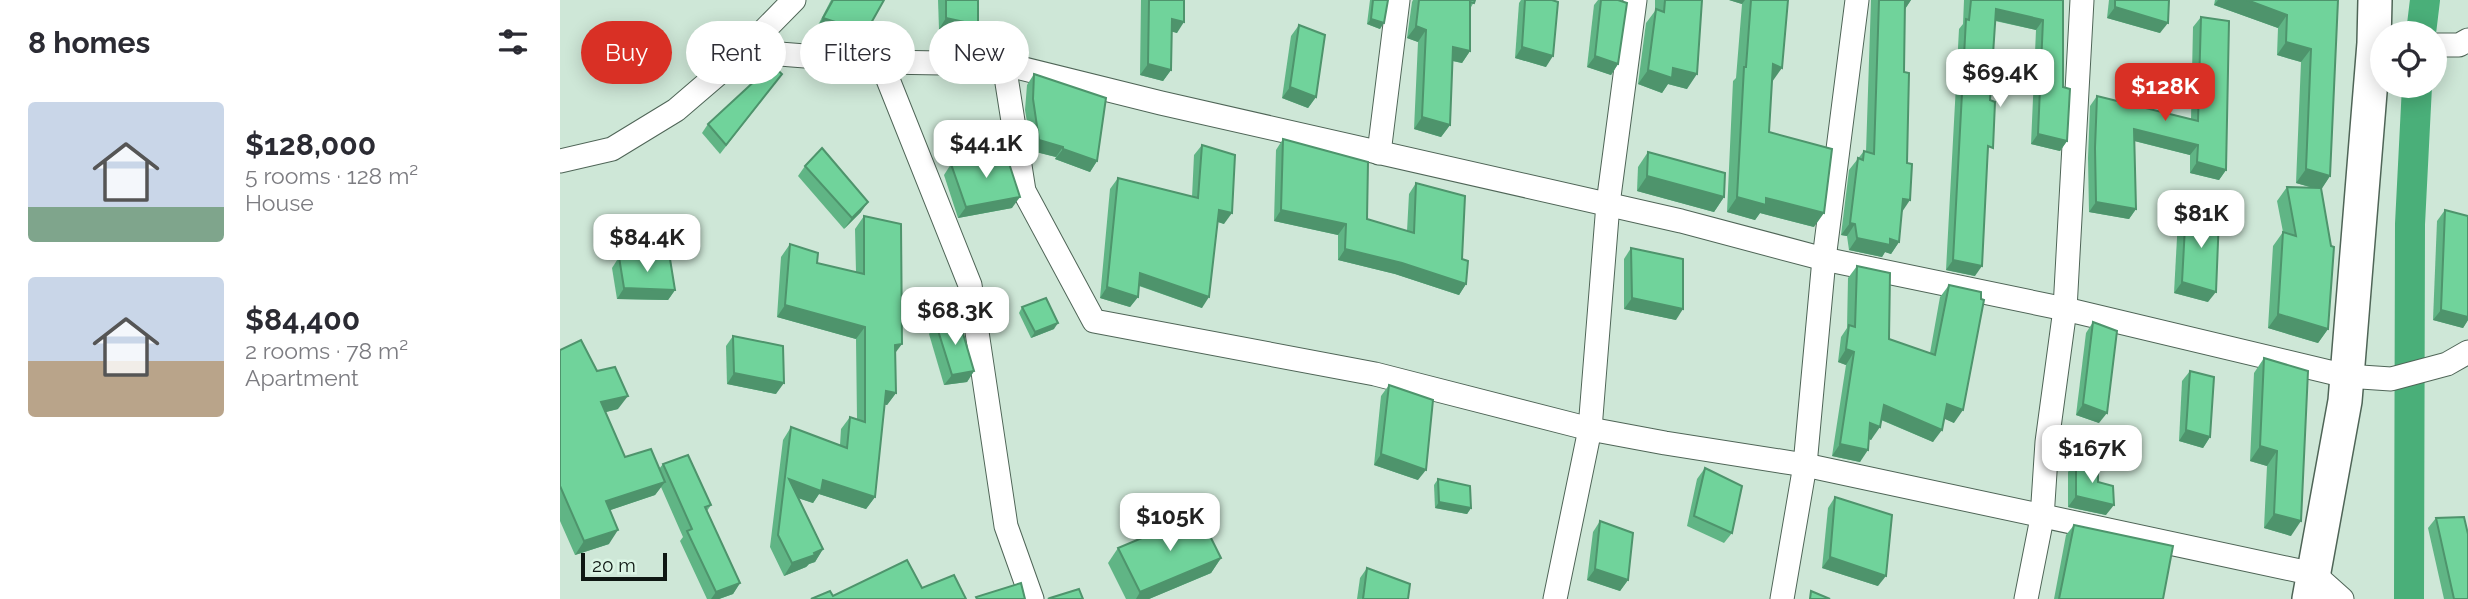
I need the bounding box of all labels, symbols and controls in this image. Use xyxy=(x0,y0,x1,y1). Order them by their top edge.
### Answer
chip: Buy xyxy=(581,21,672,84)
chip: Rent xyxy=(686,21,786,84)
chip: Filters xyxy=(800,21,915,84)
chip: New xyxy=(929,21,1029,84)
map controls xyxy=(2370,21,2447,98)
button: locate xyxy=(2370,21,2447,98)
icon: filters xyxy=(494,23,532,61)
text: 8 homes xyxy=(28,25,150,60)
pin: $69.4K xyxy=(1943,50,2057,109)
text: $69.4K xyxy=(1962,58,2038,85)
pin: $128K xyxy=(2116,64,2214,123)
text: $128K xyxy=(2131,72,2199,99)
pin: $44.1K xyxy=(929,120,1043,180)
text: $128,000 xyxy=(245,127,376,162)
text: $44.1K xyxy=(950,129,1022,156)
icon: home xyxy=(84,130,168,214)
text: 5 rooms · 128 m² xyxy=(245,162,418,189)
text: House xyxy=(245,189,314,216)
pin: $81K xyxy=(2160,190,2242,250)
text: $81K xyxy=(2173,199,2229,226)
pin: $84.4K xyxy=(590,215,704,274)
text: $84.4K xyxy=(609,223,685,250)
pin: $68.3K xyxy=(898,288,1012,347)
text: $68.3K xyxy=(917,296,993,323)
text: $84,400 xyxy=(245,302,360,337)
icon: home xyxy=(84,305,168,389)
text: 2 rooms · 78 m² xyxy=(245,337,408,364)
text: Apartment xyxy=(245,364,359,391)
pin: $167K xyxy=(2043,426,2141,485)
text: $167K xyxy=(2058,434,2126,461)
pin: $105K xyxy=(1121,494,1219,553)
text: $105K xyxy=(1136,502,1204,529)
scale bar xyxy=(581,550,667,582)
text: 20 m xyxy=(592,554,636,576)

